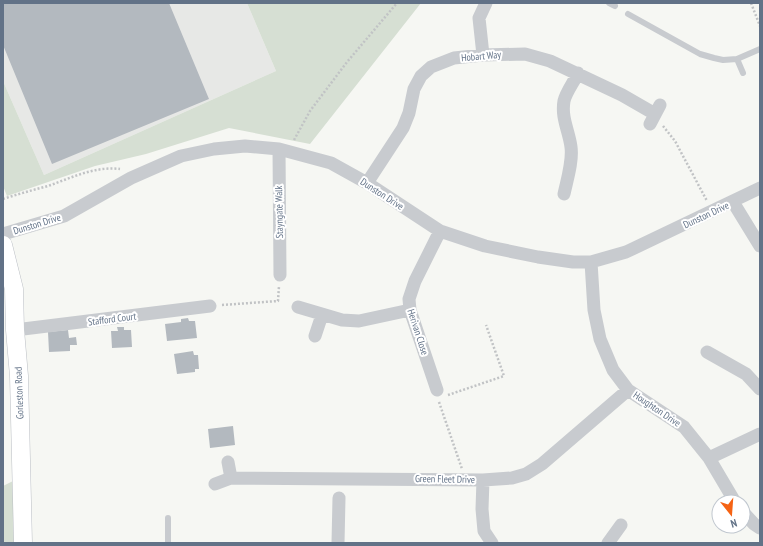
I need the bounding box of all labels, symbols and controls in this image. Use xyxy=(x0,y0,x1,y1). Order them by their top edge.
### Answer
street label: Hobart Way xyxy=(461,48,502,64)
street label: Dunston Drive xyxy=(358,175,406,213)
street label: Stayngate Walk xyxy=(272,185,286,239)
street label: Dunston Drive xyxy=(681,199,731,231)
street label: Dunston Drive xyxy=(12,211,62,237)
street label: Herivan Close xyxy=(404,307,432,357)
street label: Stafford Court xyxy=(87,310,137,328)
street label: Gorleston Road xyxy=(12,367,26,419)
street label: Houghton Drive xyxy=(631,388,683,430)
street label: Green Fleet Drive xyxy=(415,472,475,486)
north arrow xyxy=(711,494,751,534)
text: N xyxy=(729,516,739,531)

